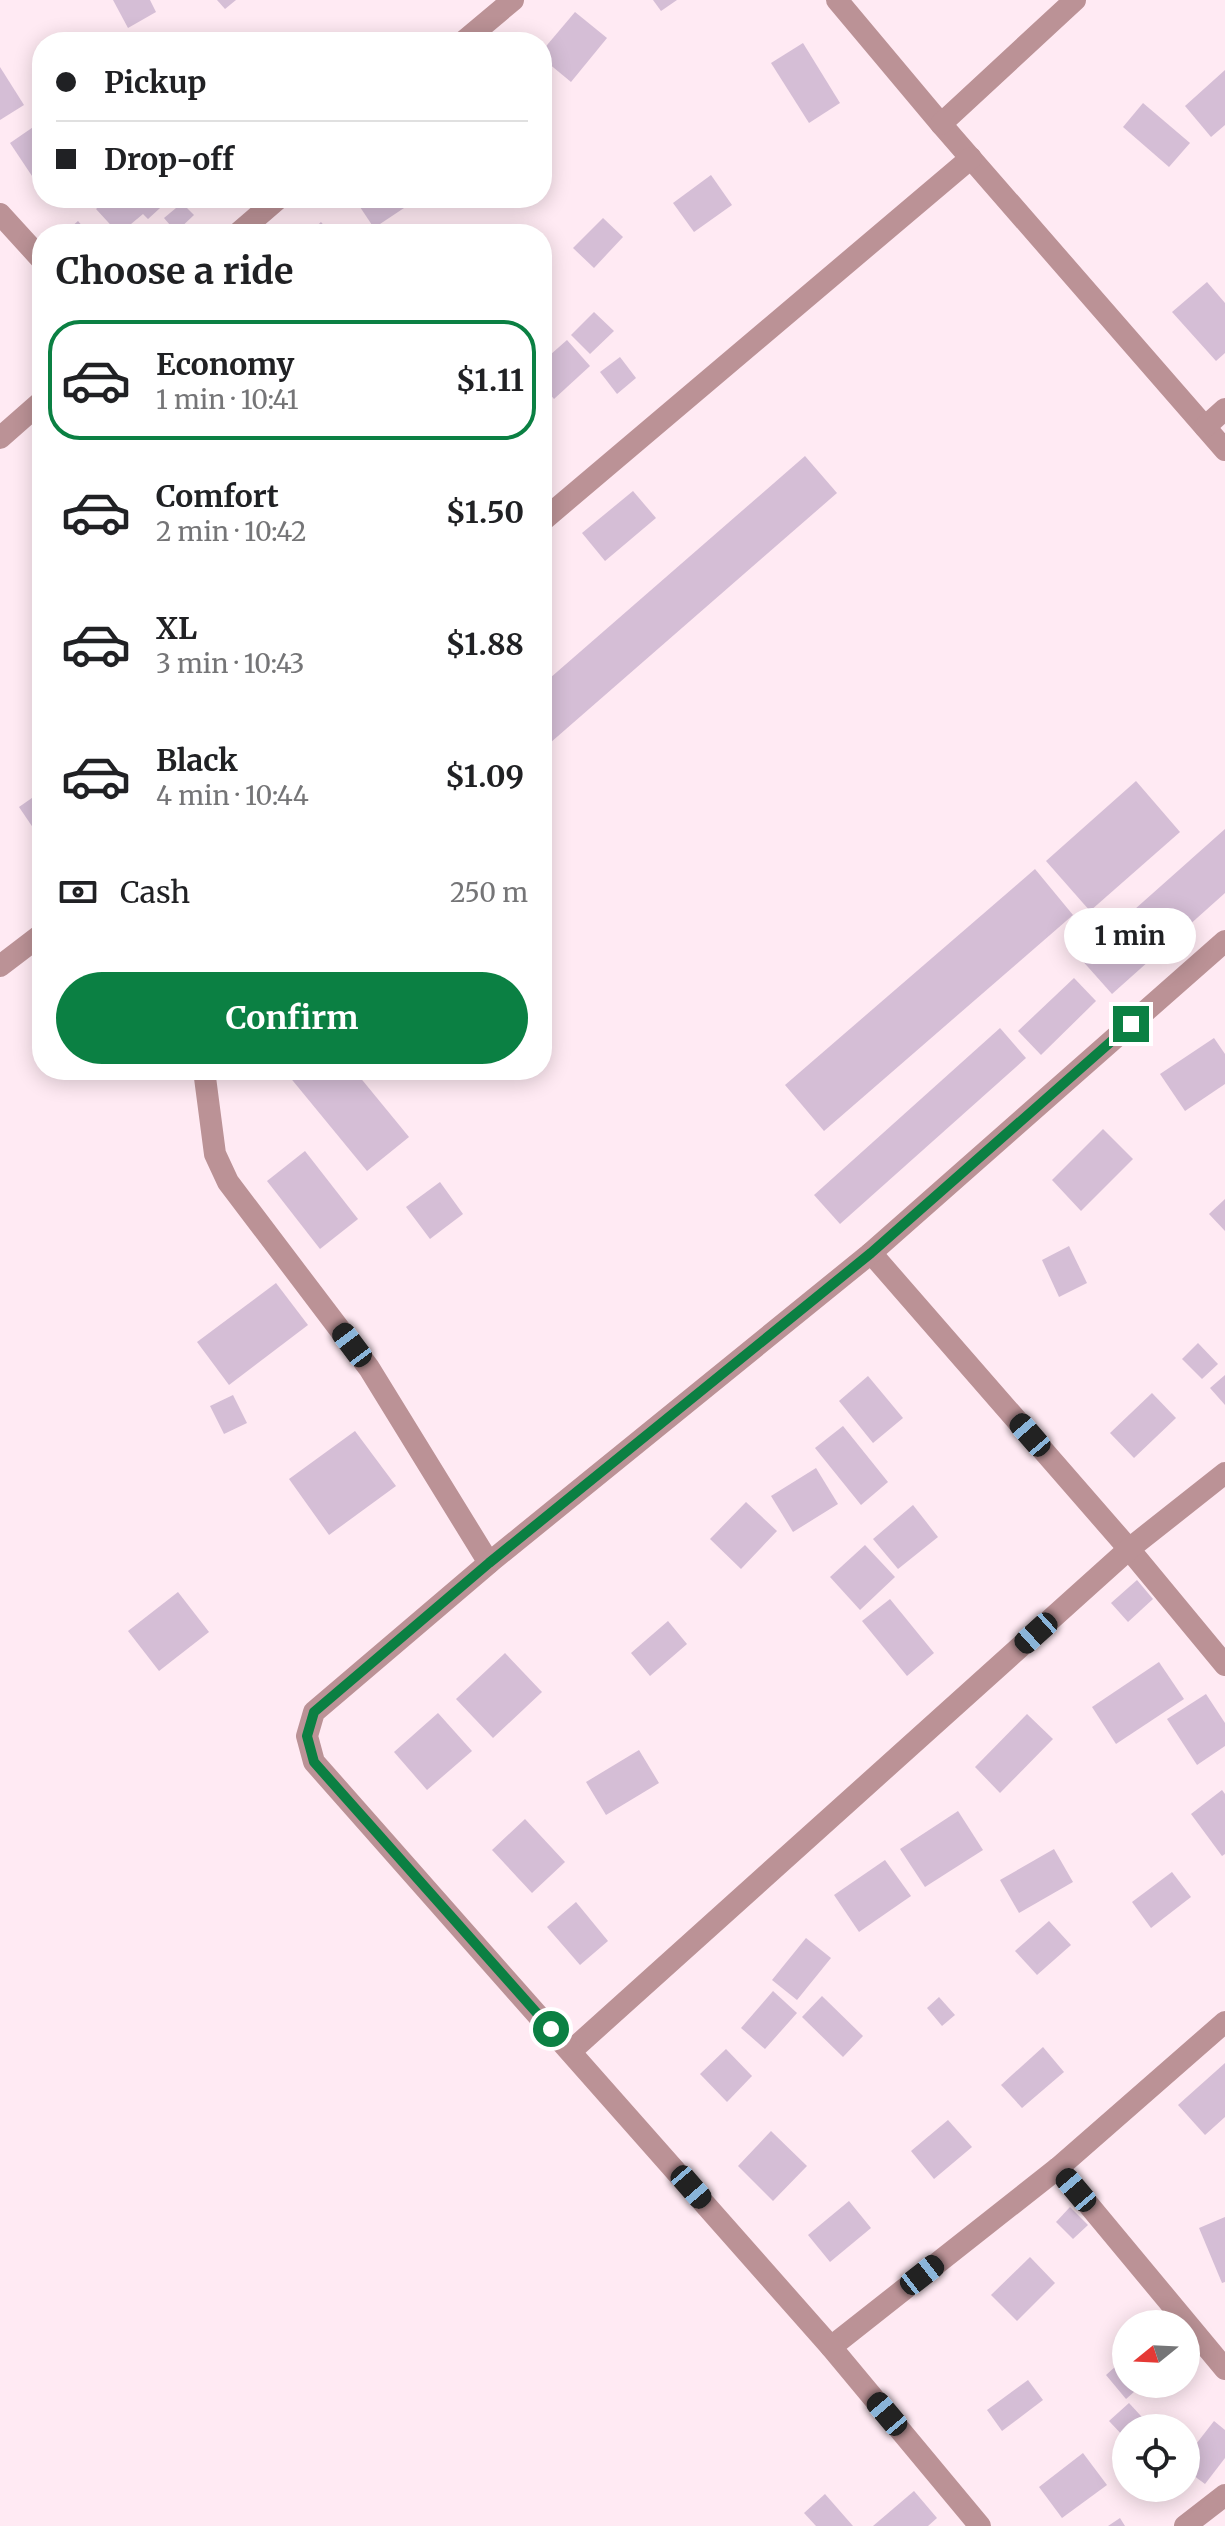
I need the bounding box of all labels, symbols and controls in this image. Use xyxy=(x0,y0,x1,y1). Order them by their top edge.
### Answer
text: Pickup xyxy=(104,63,206,101)
text: Drop-off xyxy=(104,140,234,178)
text: Choose a ride xyxy=(56,249,293,294)
icon: car xyxy=(60,344,132,416)
text: Economy xyxy=(156,345,294,383)
text: $1.11 xyxy=(456,361,524,399)
text: 1 min · 10:41 xyxy=(156,383,298,416)
icon: car xyxy=(60,476,132,548)
text: Comfort xyxy=(156,477,279,515)
text: $1.50 xyxy=(446,493,524,531)
text: 2 min · 10:42 xyxy=(156,515,306,548)
icon: car xyxy=(60,608,132,680)
text: XL xyxy=(156,609,197,647)
text: $1.88 xyxy=(445,625,524,663)
text: 3 min · 10:43 xyxy=(156,647,304,680)
icon: car xyxy=(60,740,132,812)
text: Black xyxy=(156,741,238,779)
text: $1.09 xyxy=(445,757,524,795)
text: 4 min · 10:44 xyxy=(156,779,309,812)
icon: cash xyxy=(56,870,100,914)
text: Cash xyxy=(120,873,190,911)
text: 250 m xyxy=(450,876,528,909)
callout: 1 min xyxy=(1065,908,1197,964)
text: 1 min xyxy=(1095,919,1165,952)
button: Confirm xyxy=(56,972,528,1064)
route end xyxy=(1113,1006,1149,1042)
car xyxy=(328,1319,376,1371)
car xyxy=(1005,1409,1055,1461)
car xyxy=(1010,1608,1062,1658)
route start xyxy=(533,2011,569,2047)
car xyxy=(666,2161,716,2213)
car xyxy=(1051,2164,1101,2216)
car xyxy=(896,2251,948,2299)
north arrow xyxy=(1112,2310,1200,2398)
map controls xyxy=(1112,2310,1200,2502)
car xyxy=(862,2388,912,2440)
button: locate xyxy=(1112,2414,1200,2502)

